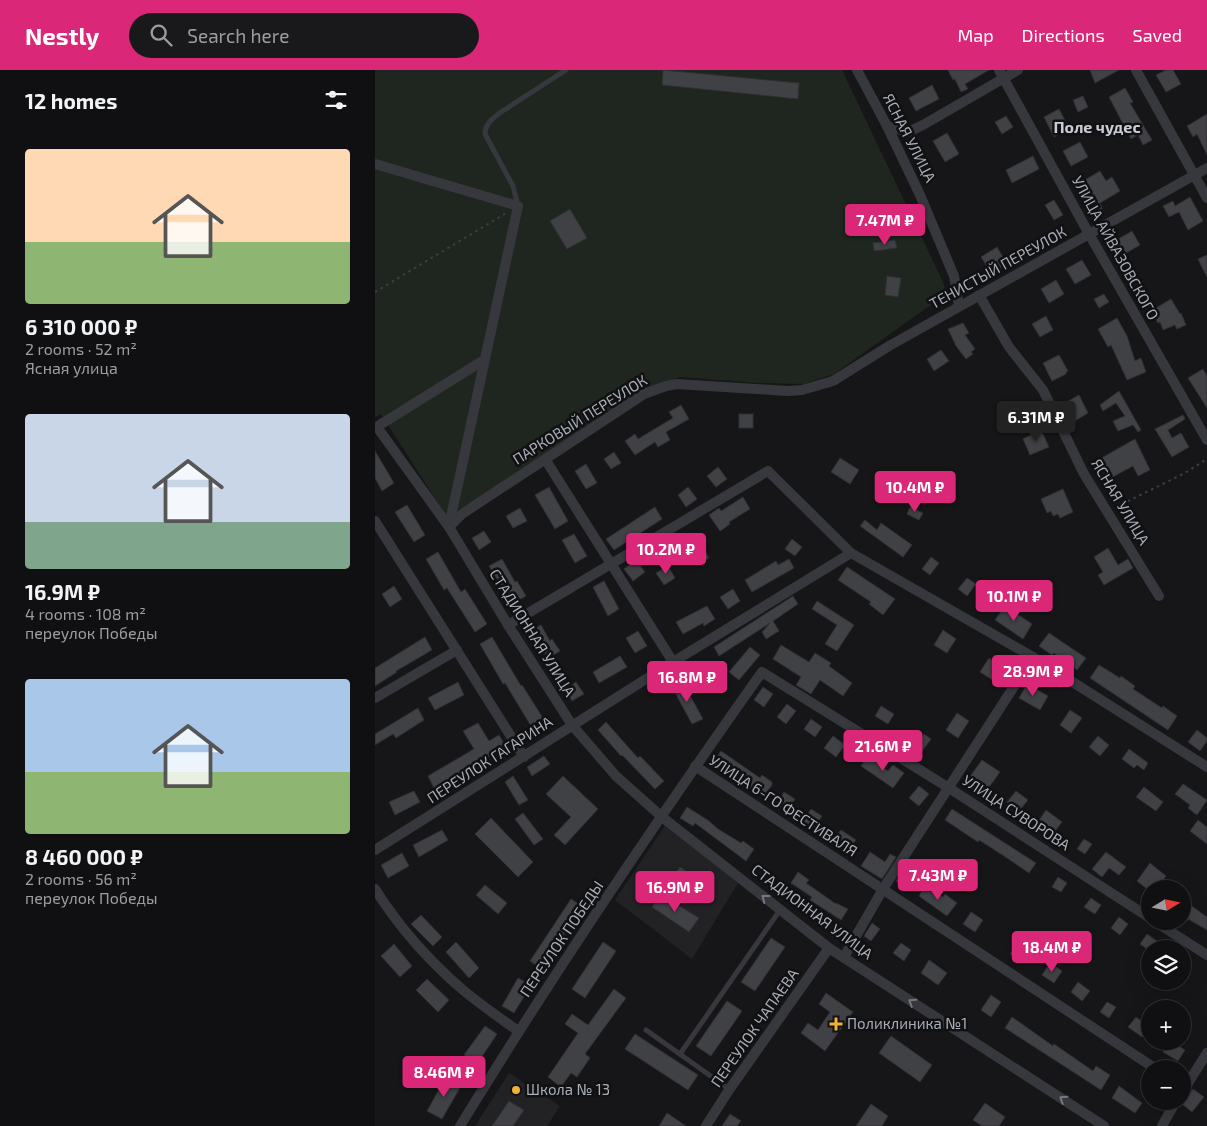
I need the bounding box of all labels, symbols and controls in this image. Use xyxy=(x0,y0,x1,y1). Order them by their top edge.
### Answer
search box xyxy=(129,13,479,58)
text: Nestly xyxy=(25,21,99,50)
icon: search xyxy=(147,21,175,49)
text: Search here xyxy=(187,24,289,47)
text: Map xyxy=(957,24,994,46)
text: Directions xyxy=(1022,24,1105,46)
text: Saved xyxy=(1133,24,1182,46)
icon: filters xyxy=(322,86,350,114)
text: 12 homes xyxy=(25,88,117,113)
street label: ЯСНАЯ УЛИЦА xyxy=(880,90,940,186)
district label: Поле чудес xyxy=(1053,117,1141,136)
street label: УЛИЦА АЙВАЗОВСКОГО xyxy=(1069,172,1163,323)
icon: home xyxy=(143,181,233,271)
pin: 7.47M ₽ xyxy=(839,204,931,246)
text: 7.47M ₽ xyxy=(856,210,914,229)
street label: ТЕНИСТЫЙ ПЕРЕУЛОК xyxy=(926,222,1069,312)
text: 6 310 000 ₽ xyxy=(25,314,137,339)
text: 2 rooms · 52 m² xyxy=(25,339,137,358)
text: Ясная улица xyxy=(25,358,118,377)
street label: ПАРКОВЫЙ ПЕРЕУЛОК xyxy=(509,370,650,468)
pin: 6.31M ₽ xyxy=(990,400,1082,443)
text: 6.31M ₽ xyxy=(1008,407,1064,426)
icon: home xyxy=(143,446,233,536)
street label: ЯСНАЯ УЛИЦА xyxy=(1088,455,1154,548)
pin: 10.4M ₽ xyxy=(869,470,961,513)
text: 10.4M ₽ xyxy=(886,477,944,496)
pin: 10.2M ₽ xyxy=(620,532,712,575)
text: 10.2M ₽ xyxy=(637,539,695,558)
street label: СТАДИОННАЯ УЛИЦА xyxy=(486,565,580,700)
text: 16.9M ₽ xyxy=(25,579,100,604)
pin: 10.1M ₽ xyxy=(968,580,1060,622)
text: 10.1M ₽ xyxy=(987,586,1041,605)
text: 4 rooms · 108 m² xyxy=(25,604,146,623)
text: переулок Победы xyxy=(25,623,157,642)
pin: 28.9M ₽ xyxy=(987,654,1079,697)
pin: 16.8M ₽ xyxy=(641,660,733,703)
text: 28.9M ₽ xyxy=(1003,661,1063,680)
text: 16.8M ₽ xyxy=(658,667,716,686)
icon: home xyxy=(143,711,233,801)
street label: ПЕРЕУЛОК ГАГАРИНА xyxy=(423,712,556,806)
pin: 21.6M ₽ xyxy=(837,730,929,772)
text: 21.6M ₽ xyxy=(854,736,912,755)
street label: УЛИЦА 6-ГО ФЕСТИВАЛЯ xyxy=(706,750,861,860)
street label: УЛИЦА СУВОРОВА xyxy=(959,771,1074,854)
text: 8 460 000 ₽ xyxy=(25,844,143,869)
pin: 7.43M ₽ xyxy=(892,858,984,901)
street label: СТАДИОННАЯ УЛИЦА xyxy=(749,860,877,963)
text: 7.43M ₽ xyxy=(909,865,967,884)
text: 2 rooms · 56 m² xyxy=(25,869,137,888)
pin: 16.9M ₽ xyxy=(629,870,721,913)
street label: ПЕРЕУЛОК ПОБЕДЫ xyxy=(516,877,607,1000)
text: 16.9M ₽ xyxy=(646,877,704,896)
north arrow xyxy=(1141,880,1191,930)
map controls xyxy=(1141,880,1191,1110)
text: переулок Победы xyxy=(25,888,157,907)
one-way arrow xyxy=(762,895,771,903)
pin: 18.4M ₽ xyxy=(1006,930,1098,973)
text: 18.4M ₽ xyxy=(1023,937,1081,956)
button: layers xyxy=(1141,940,1191,990)
street label: ПЕРЕУЛОК ЧАПАЕВА xyxy=(706,964,802,1090)
one-way arrow xyxy=(909,998,918,1008)
button: + xyxy=(1141,1000,1191,1050)
place label: Поликлиника №1 xyxy=(847,1014,967,1032)
marker: Поликлиника №1 xyxy=(829,1017,843,1031)
pin: 8.46M ₽ xyxy=(398,1056,490,1098)
button: − xyxy=(1141,1060,1191,1110)
text: 8.46M ₽ xyxy=(414,1062,474,1081)
place label: Школа № 13 xyxy=(526,1080,610,1098)
marker: Школа № 13 xyxy=(510,1084,522,1096)
one-way arrow xyxy=(1060,1096,1069,1106)

